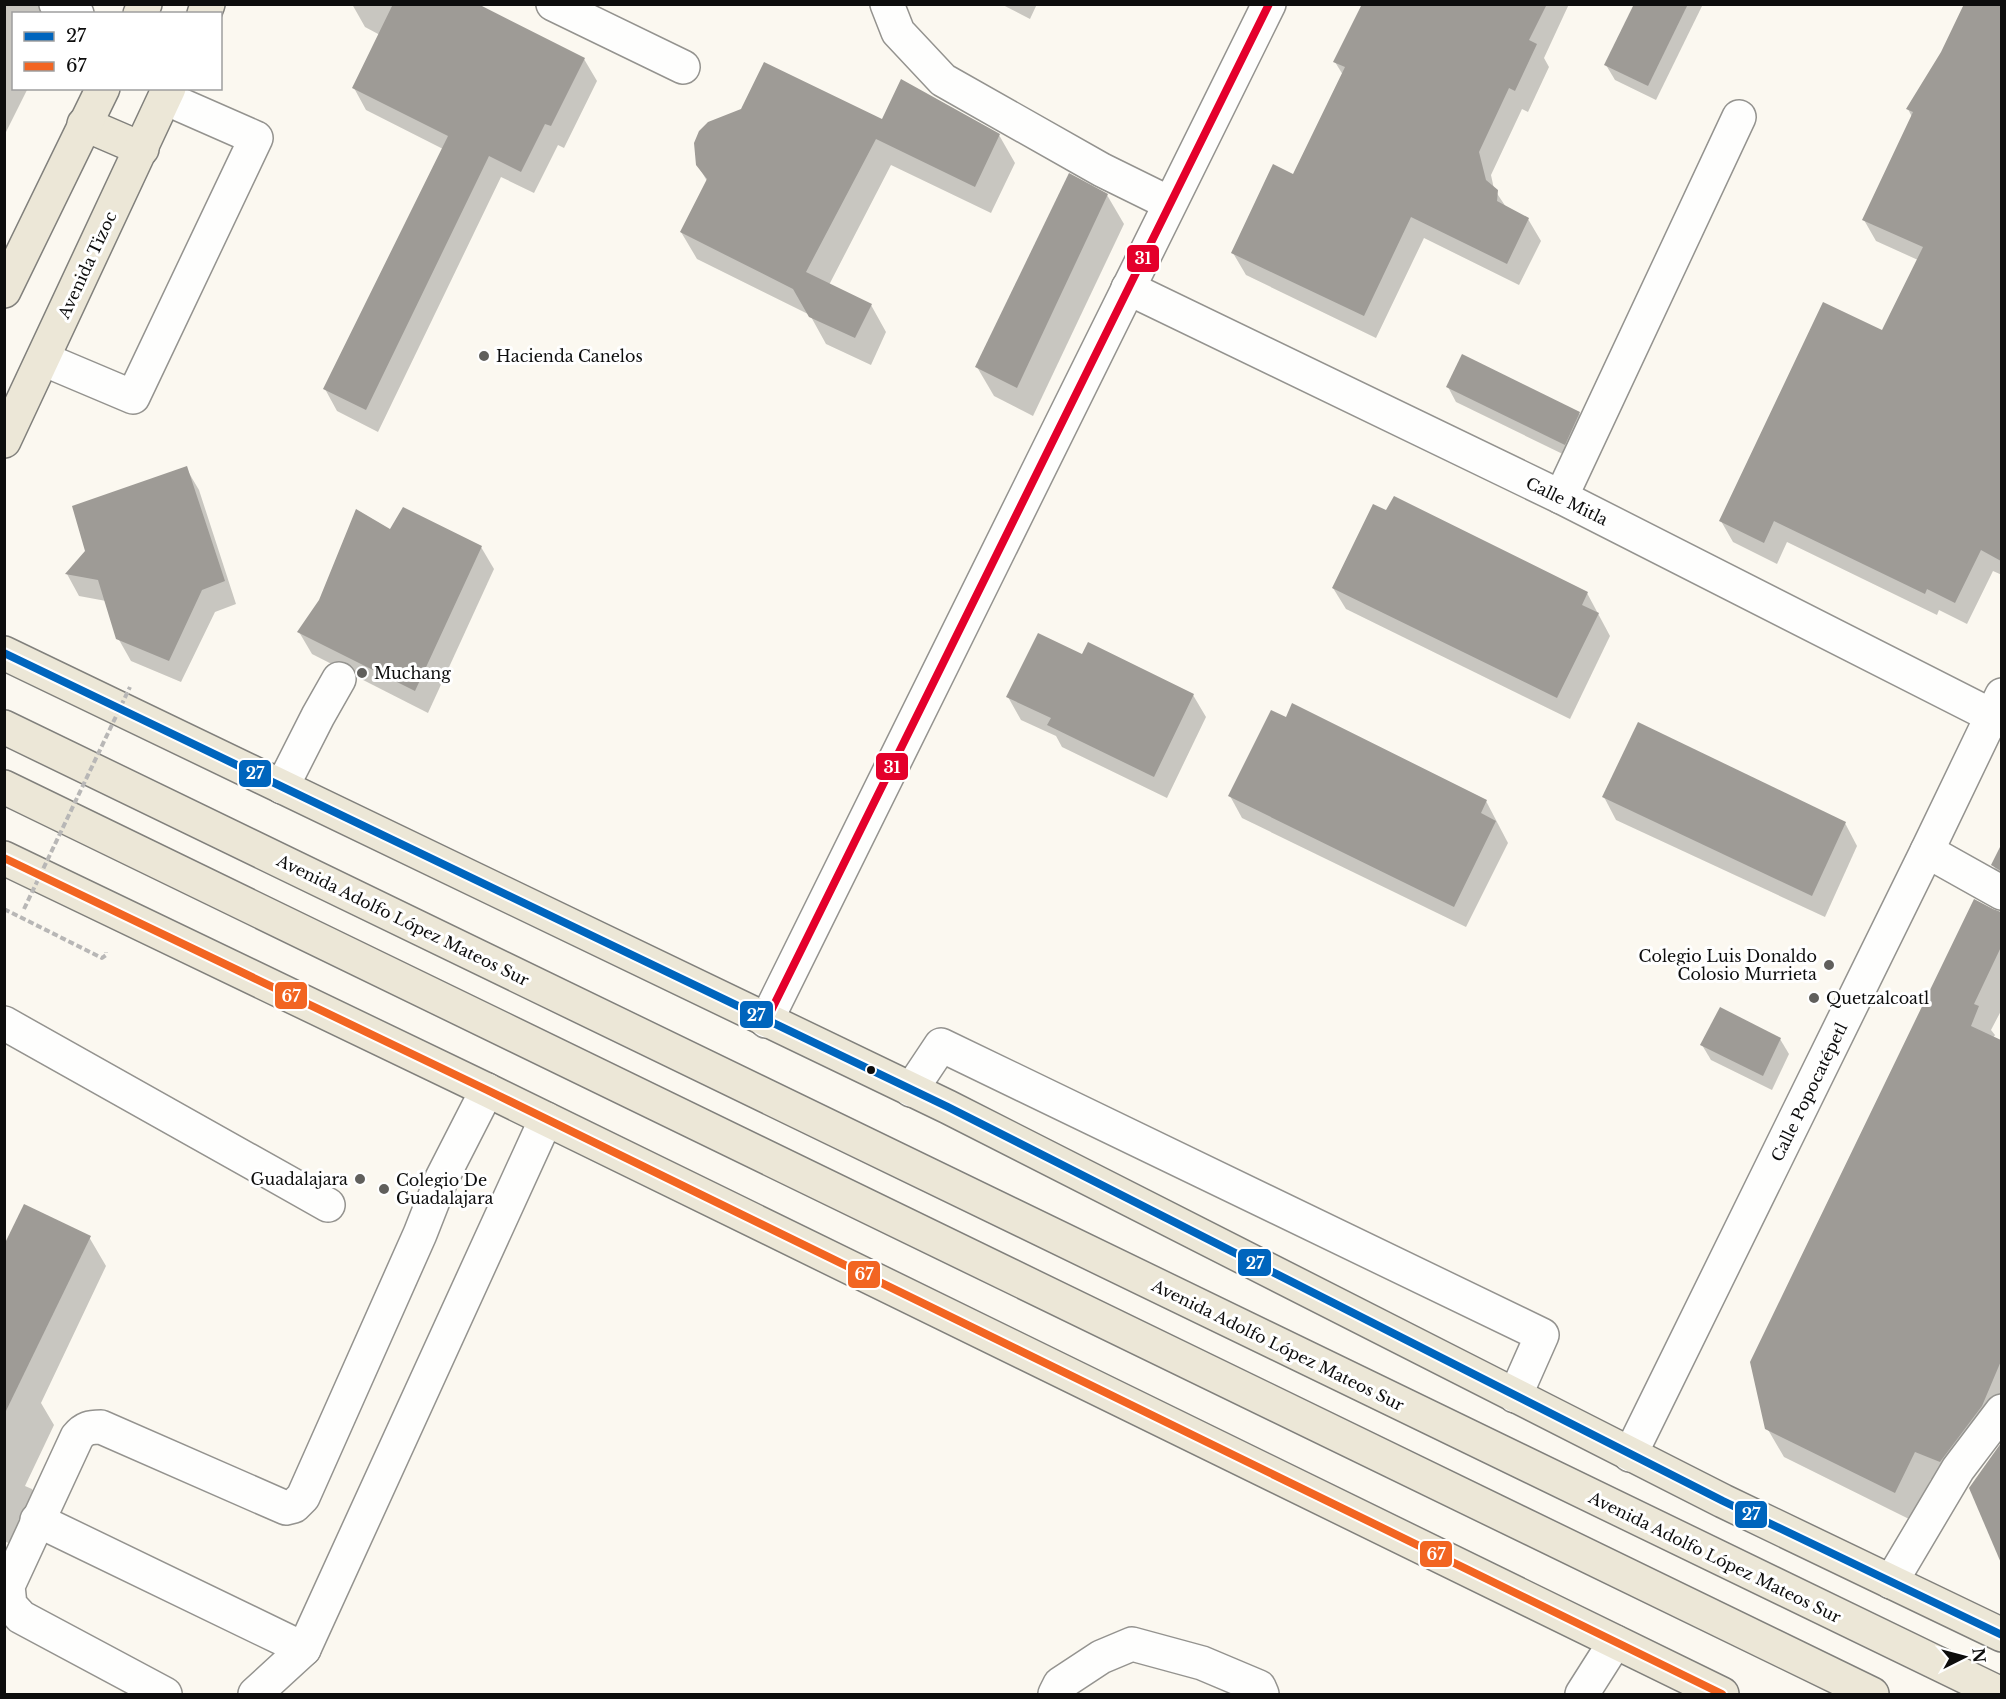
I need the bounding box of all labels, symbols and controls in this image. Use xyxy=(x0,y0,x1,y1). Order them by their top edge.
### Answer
legend xyxy=(12,12,222,90)
text: 27 xyxy=(66,25,87,47)
text: 67 xyxy=(66,55,88,77)
street label: Avenida Tizoc xyxy=(53,208,121,323)
line badge: 31 xyxy=(1126,244,1160,273)
text: 31 xyxy=(1134,248,1152,268)
place label: Hacienda Canelos xyxy=(496,346,643,366)
marker: Hacienda Canelos xyxy=(477,349,491,363)
street label: Calle Mitla xyxy=(1523,473,1611,530)
place label: Muchang xyxy=(374,663,451,683)
marker: Muchang xyxy=(355,666,369,680)
line badge: 31 xyxy=(875,752,909,781)
text: 31 xyxy=(883,757,901,777)
line badge: 27 xyxy=(238,759,272,788)
text: 27 xyxy=(246,763,265,783)
street label: Avenida Adolfo López Mateos Sur xyxy=(273,850,533,990)
place label: Colegio Luis Donaldo Colosio Murrieta xyxy=(1639,946,1817,984)
marker: Colegio Luis Donaldo Colosio Murrieta xyxy=(1822,958,1836,972)
line badge: 67 xyxy=(274,981,308,1010)
text: 67 xyxy=(281,986,301,1006)
place label: Quetzalcoatl xyxy=(1826,988,1929,1008)
marker: Quetzalcoatl xyxy=(1807,991,1821,1005)
line badge: 27 xyxy=(739,1000,774,1029)
text: 27 xyxy=(747,1005,766,1025)
street label: Calle Popocatépetl xyxy=(1767,1019,1851,1165)
unlabelled marker xyxy=(865,1064,877,1076)
place label: Guadalajara xyxy=(251,1169,348,1189)
place label: Colegio De Guadalajara xyxy=(396,1170,494,1208)
marker: Guadalajara xyxy=(353,1172,367,1186)
marker: Colegio De Guadalajara xyxy=(377,1182,391,1196)
line badge: 27 xyxy=(1237,1248,1272,1277)
text: 27 xyxy=(1246,1253,1265,1273)
line badge: 67 xyxy=(847,1260,881,1289)
text: 67 xyxy=(854,1264,874,1284)
street label: Avenida Adolfo López Mateos Sur xyxy=(1148,1275,1408,1415)
street label: Avenida Adolfo López Mateos Sur xyxy=(1585,1487,1845,1627)
line badge: 27 xyxy=(1734,1500,1768,1529)
text: 27 xyxy=(1742,1504,1761,1524)
line badge: 67 xyxy=(1419,1540,1453,1568)
text: 67 xyxy=(1426,1544,1446,1564)
north arrow xyxy=(1934,1627,1994,1687)
text: N xyxy=(1968,1647,1990,1664)

